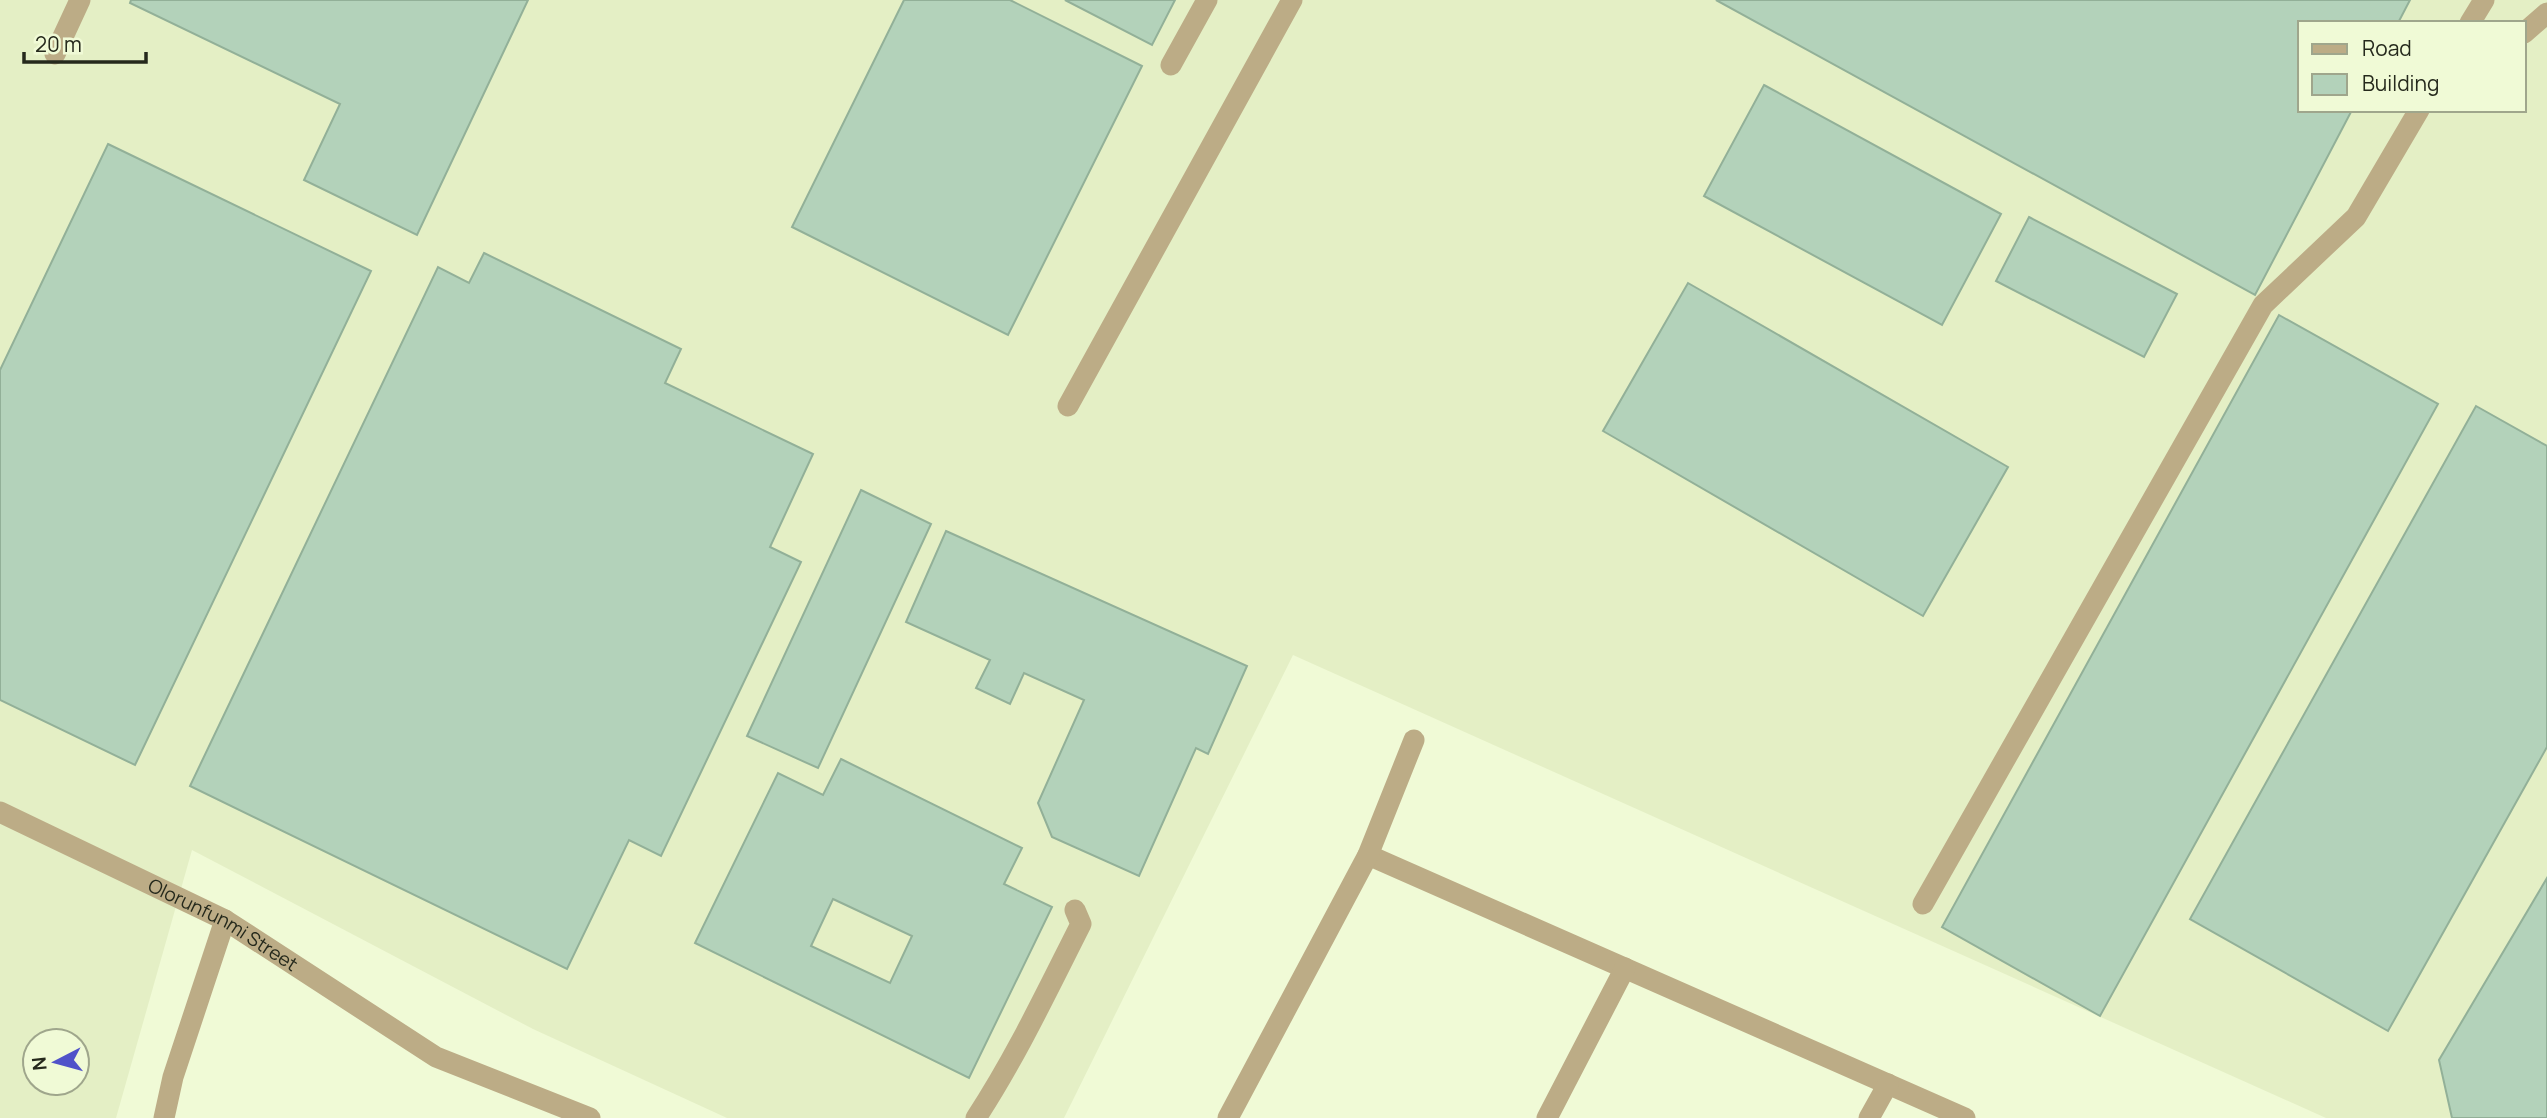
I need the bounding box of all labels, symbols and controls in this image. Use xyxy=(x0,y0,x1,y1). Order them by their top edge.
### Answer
scale bar xyxy=(24,21,147,65)
legend xyxy=(2298,21,2526,112)
text: 20 m xyxy=(35,30,82,58)
text: Road xyxy=(2362,34,2412,62)
text: Building xyxy=(2362,69,2439,97)
street label: Olorunfunmi Street xyxy=(144,872,303,977)
north arrow xyxy=(21,1027,91,1097)
text: N xyxy=(25,1056,53,1072)

